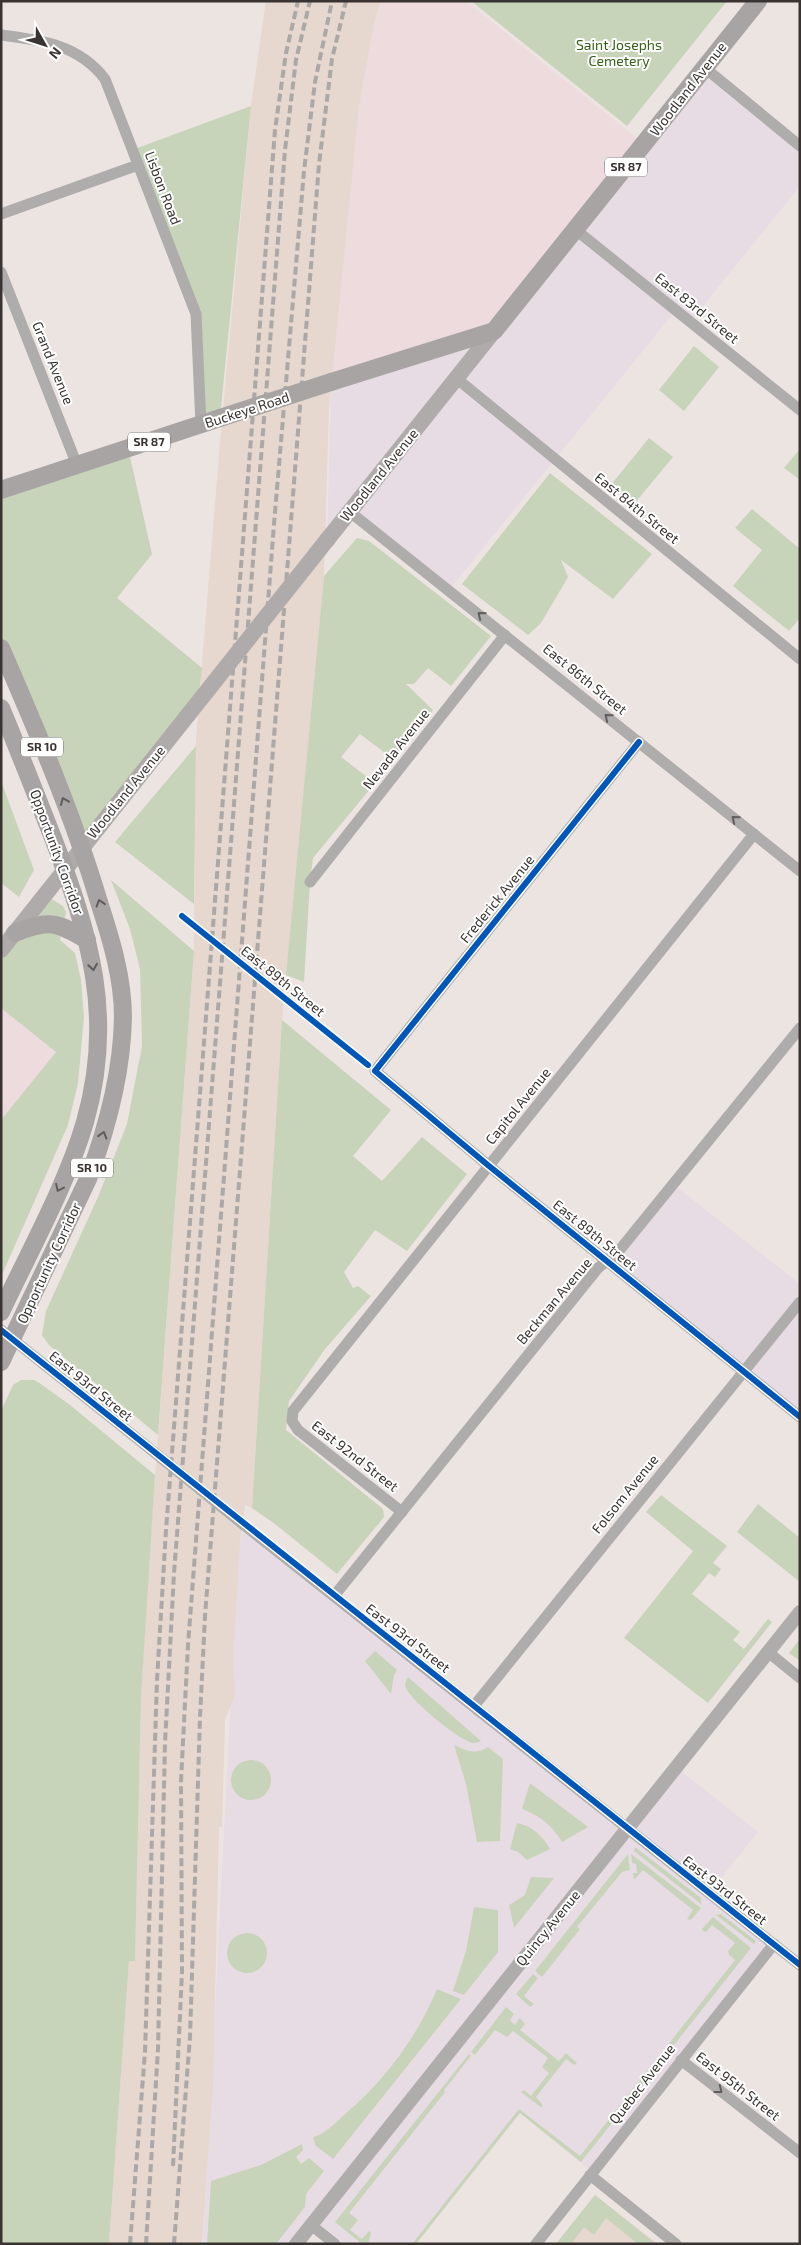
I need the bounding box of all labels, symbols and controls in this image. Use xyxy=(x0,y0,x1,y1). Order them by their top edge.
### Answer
north arrow xyxy=(20,20,70,70)
park label: Saint Josephs Cemetery xyxy=(576,36,662,69)
street label: Woodland Avenue xyxy=(646,38,730,139)
text: N xyxy=(46,44,65,63)
street label: Lisbon Road xyxy=(142,149,185,227)
road number: SR 87 xyxy=(605,158,647,176)
street label: East 83rd Street xyxy=(652,269,743,347)
street label: Grand Avenue xyxy=(29,319,78,407)
street label: Buckeye Road xyxy=(202,388,291,431)
street label: Woodland Avenue xyxy=(336,425,421,525)
road number: SR 87 xyxy=(128,432,170,452)
street label: East 84th Street xyxy=(592,468,683,547)
one-way arrow xyxy=(478,613,487,621)
street label: East 86th Street xyxy=(540,640,631,718)
street label: Nevada Avenue xyxy=(359,705,432,792)
one-way arrow xyxy=(605,714,614,722)
road number: SR 10 xyxy=(21,738,63,756)
street label: Woodland Avenue xyxy=(83,742,168,842)
street label: Opportunity Corridor xyxy=(27,787,88,917)
one-way arrow xyxy=(60,797,70,806)
one-way arrow xyxy=(731,815,740,824)
street label: Frederick Avenue xyxy=(456,851,537,946)
one-way arrow xyxy=(95,899,105,907)
street label: East 89th Street xyxy=(238,942,329,1020)
one-way arrow xyxy=(88,963,98,971)
street label: Capitol Avenue xyxy=(481,1064,554,1148)
one-way arrow xyxy=(98,1131,108,1140)
road number: SR 10 xyxy=(71,1158,113,1178)
one-way arrow xyxy=(56,1182,66,1191)
street label: East 89th Street xyxy=(550,1196,641,1274)
street label: Opportunity Corridor xyxy=(13,1199,84,1326)
street label: Beckman Avenue xyxy=(512,1254,595,1347)
street label: East 93rd Street xyxy=(46,1347,136,1424)
street label: East 92nd Street xyxy=(309,1417,402,1495)
street label: Folsom Avenue xyxy=(588,1451,662,1537)
street label: East 93rd Street xyxy=(363,1599,454,1676)
street label: East 93rd Street xyxy=(680,1851,771,1928)
street label: Quincy Avenue xyxy=(512,1886,583,1969)
street label: Quebec Avenue xyxy=(605,2040,678,2127)
street label: East 95th Street xyxy=(693,2047,784,2124)
one-way arrow xyxy=(713,2084,723,2093)

